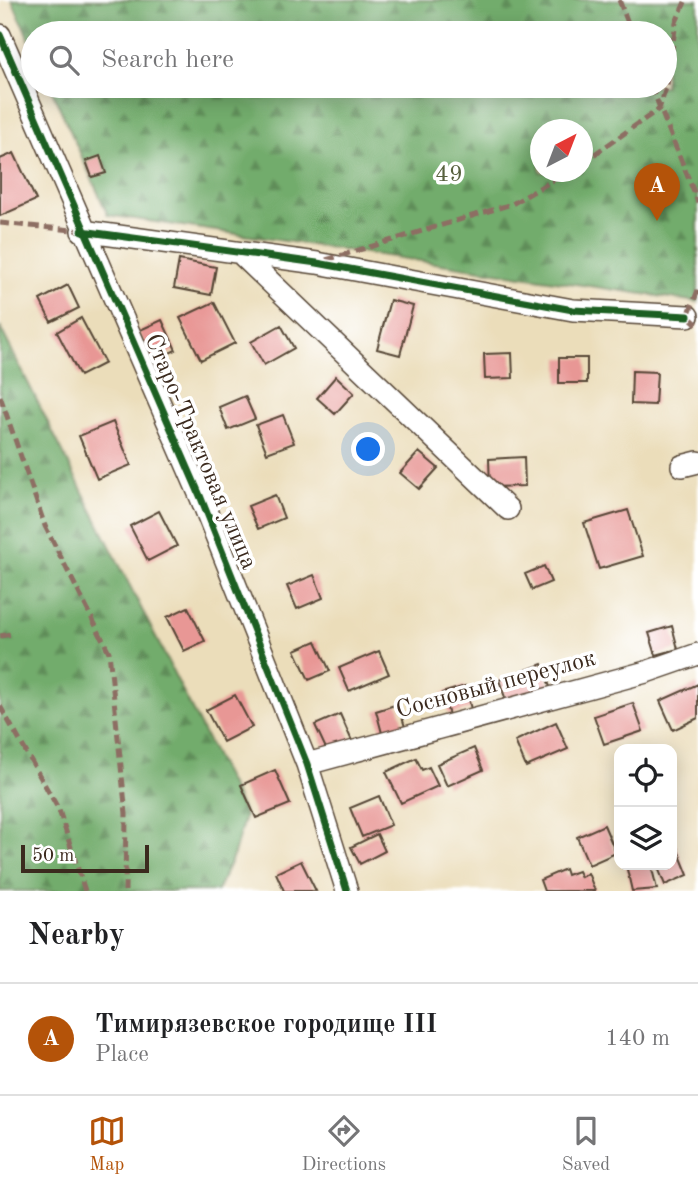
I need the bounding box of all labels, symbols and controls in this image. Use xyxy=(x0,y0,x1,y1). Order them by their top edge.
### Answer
search box xyxy=(21,21,677,98)
icon: search xyxy=(45,41,83,79)
text: Search here xyxy=(101,47,234,73)
north arrow xyxy=(530,119,593,182)
park label: 49 xyxy=(435,163,463,187)
pin: A xyxy=(634,163,680,221)
street label: Старо-Трактовая улица xyxy=(139,331,261,573)
your location xyxy=(351,432,385,466)
street label: Сосновый переулок xyxy=(394,647,598,723)
map controls xyxy=(614,744,677,870)
button: locate xyxy=(614,744,677,807)
button: layers xyxy=(614,807,677,870)
scale bar xyxy=(21,842,149,874)
text: 50 m xyxy=(32,847,74,866)
text: Nearby xyxy=(28,921,125,951)
text: Тимирязевское городище III xyxy=(95,1012,437,1038)
text: A xyxy=(42,1027,60,1050)
text: 140 m xyxy=(605,1027,670,1050)
text: Place xyxy=(95,1043,149,1066)
tab: Map xyxy=(88,1112,126,1177)
tab: Directions xyxy=(302,1112,386,1177)
tab: Saved xyxy=(562,1112,610,1177)

